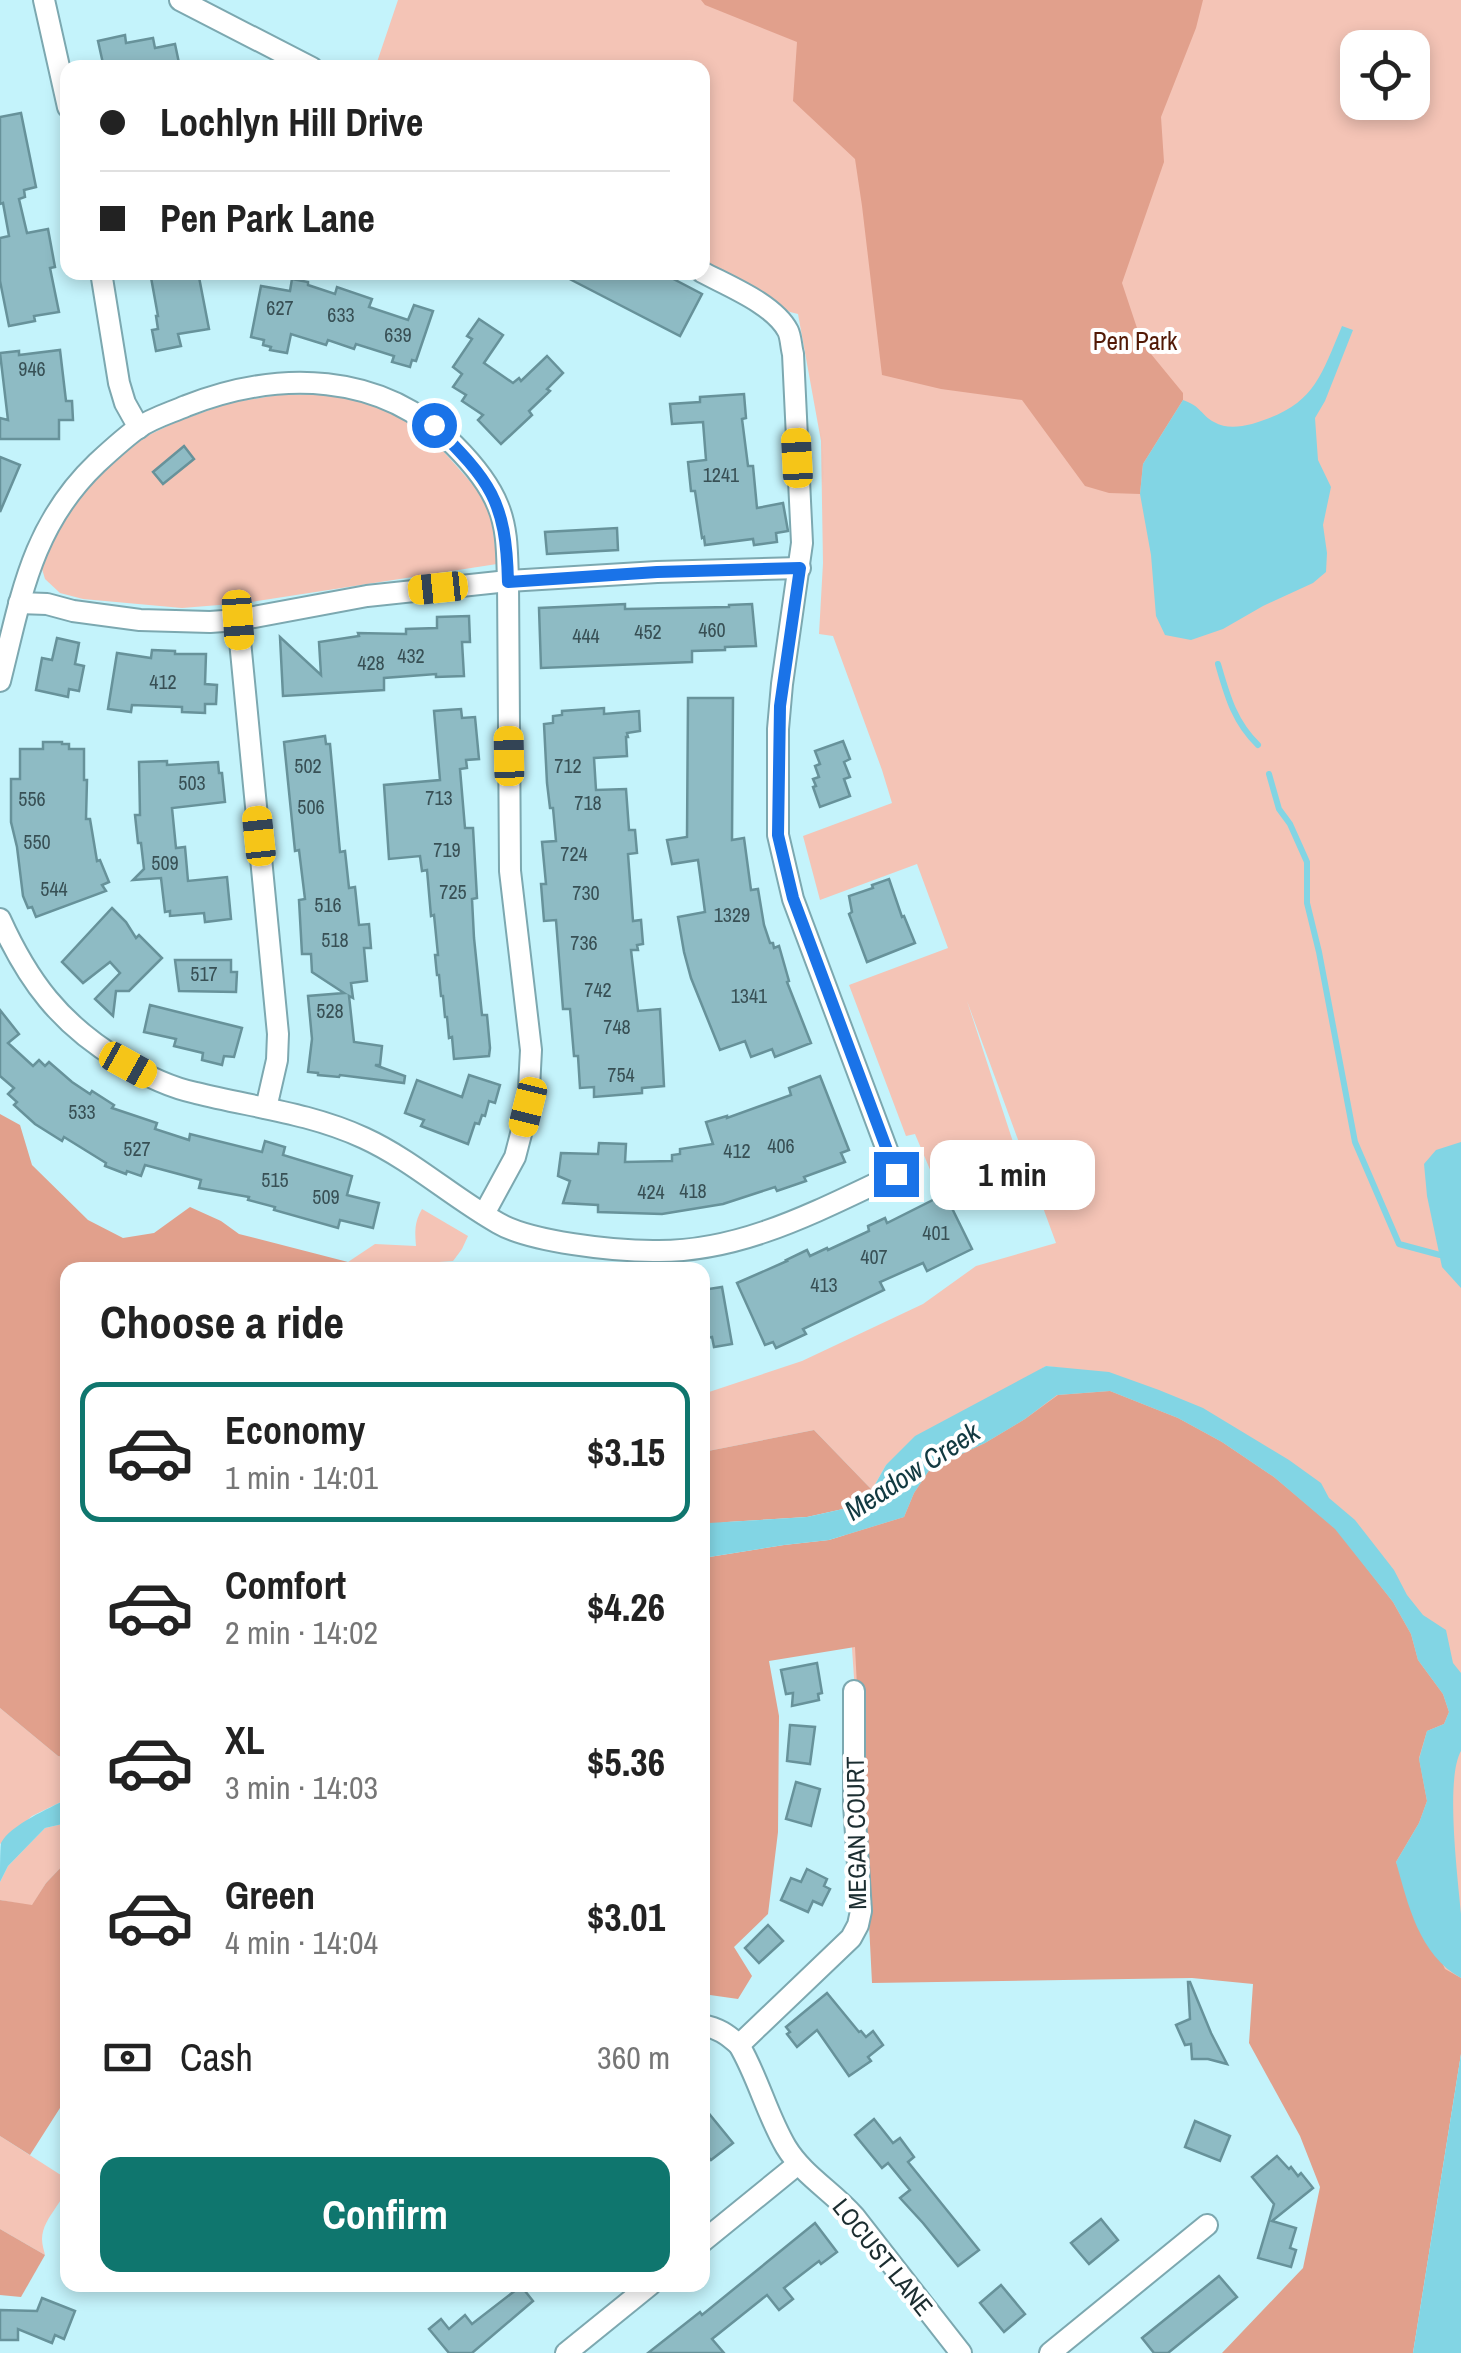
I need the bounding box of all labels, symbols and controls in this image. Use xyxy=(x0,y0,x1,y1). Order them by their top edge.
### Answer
map controls xyxy=(1340,30,1430,120)
button: locate xyxy=(1340,30,1430,120)
text: Lochlyn Hill Drive xyxy=(160,97,423,148)
text: Pen Park Lane xyxy=(160,193,375,244)
house number: 627 xyxy=(266,294,294,321)
house number: 633 xyxy=(327,301,355,328)
house number: 639 xyxy=(384,321,412,348)
park label: Pen Park xyxy=(1093,324,1178,358)
house number: 946 xyxy=(18,355,46,382)
route start xyxy=(412,403,457,448)
car xyxy=(780,427,814,489)
house number: 1241 xyxy=(703,461,739,488)
car xyxy=(407,570,469,606)
car xyxy=(221,589,255,651)
house number: 460 xyxy=(698,616,726,643)
house number: 452 xyxy=(634,618,662,645)
house number: 444 xyxy=(572,622,600,649)
house number: 432 xyxy=(397,642,425,669)
house number: 428 xyxy=(357,649,385,676)
house number: 412 xyxy=(149,668,177,695)
car xyxy=(493,726,525,786)
house number: 502 xyxy=(294,752,322,779)
house number: 712 xyxy=(554,752,582,779)
house number: 503 xyxy=(178,769,206,796)
house number: 713 xyxy=(425,784,453,811)
house number: 556 xyxy=(18,785,46,812)
house number: 718 xyxy=(574,789,602,816)
house number: 506 xyxy=(297,793,325,820)
car xyxy=(241,805,277,867)
house number: 550 xyxy=(23,828,51,855)
house number: 719 xyxy=(433,836,461,863)
house number: 724 xyxy=(560,840,588,867)
house number: 509 xyxy=(151,849,179,876)
house number: 544 xyxy=(40,875,68,902)
house number: 725 xyxy=(439,878,467,905)
house number: 730 xyxy=(572,879,600,906)
house number: 516 xyxy=(314,891,342,918)
house number: 1329 xyxy=(714,901,750,928)
house number: 518 xyxy=(321,926,349,953)
house number: 736 xyxy=(570,929,598,956)
house number: 517 xyxy=(190,960,218,987)
house number: 742 xyxy=(584,976,612,1003)
house number: 1341 xyxy=(731,982,767,1009)
house number: 528 xyxy=(316,997,344,1024)
house number: 748 xyxy=(603,1013,631,1040)
car xyxy=(94,1037,162,1093)
house number: 754 xyxy=(607,1061,635,1088)
car xyxy=(506,1074,550,1140)
house number: 533 xyxy=(68,1098,96,1125)
house number: 406 xyxy=(767,1132,795,1159)
house number: 527 xyxy=(123,1135,151,1162)
house number: 412 xyxy=(723,1137,751,1164)
callout: 1 min xyxy=(931,1139,1096,1209)
route end xyxy=(874,1152,919,1197)
text: 1 min xyxy=(978,1153,1047,1196)
house number: 515 xyxy=(261,1166,289,1193)
house number: 418 xyxy=(679,1177,707,1204)
house number: 424 xyxy=(637,1178,665,1205)
house number: 509 xyxy=(312,1183,340,1210)
house number: 401 xyxy=(922,1219,950,1246)
house number: 407 xyxy=(860,1243,888,1270)
house number: 413 xyxy=(810,1271,838,1298)
text: Choose a ride xyxy=(100,1291,344,1352)
text: Economy xyxy=(225,1405,365,1456)
icon: car xyxy=(105,1407,195,1497)
water label: Meadow Creek xyxy=(837,1412,988,1529)
text: $3.15 xyxy=(587,1427,665,1478)
text: 1 min · 14:01 xyxy=(225,1456,378,1499)
text: Comfort xyxy=(225,1560,346,1611)
icon: car xyxy=(105,1562,195,1652)
text: $4.26 xyxy=(587,1582,665,1633)
text: 2 min · 14:02 xyxy=(225,1611,378,1654)
text: XL xyxy=(225,1715,265,1766)
icon: car xyxy=(105,1717,195,1807)
text: $5.36 xyxy=(587,1737,665,1788)
street label: MEGAN COURT xyxy=(838,1756,874,1910)
text: 3 min · 14:03 xyxy=(225,1766,378,1809)
text: Green xyxy=(225,1870,315,1921)
icon: car xyxy=(105,1872,195,1962)
text: $3.01 xyxy=(587,1892,665,1943)
text: 4 min · 14:04 xyxy=(225,1921,378,1964)
icon: cash xyxy=(100,2030,155,2085)
text: Cash xyxy=(180,2032,253,2083)
text: 360 m xyxy=(597,2036,670,2079)
button: Confirm xyxy=(100,2157,670,2272)
street label: LOCUST LANE xyxy=(825,2191,941,2323)

